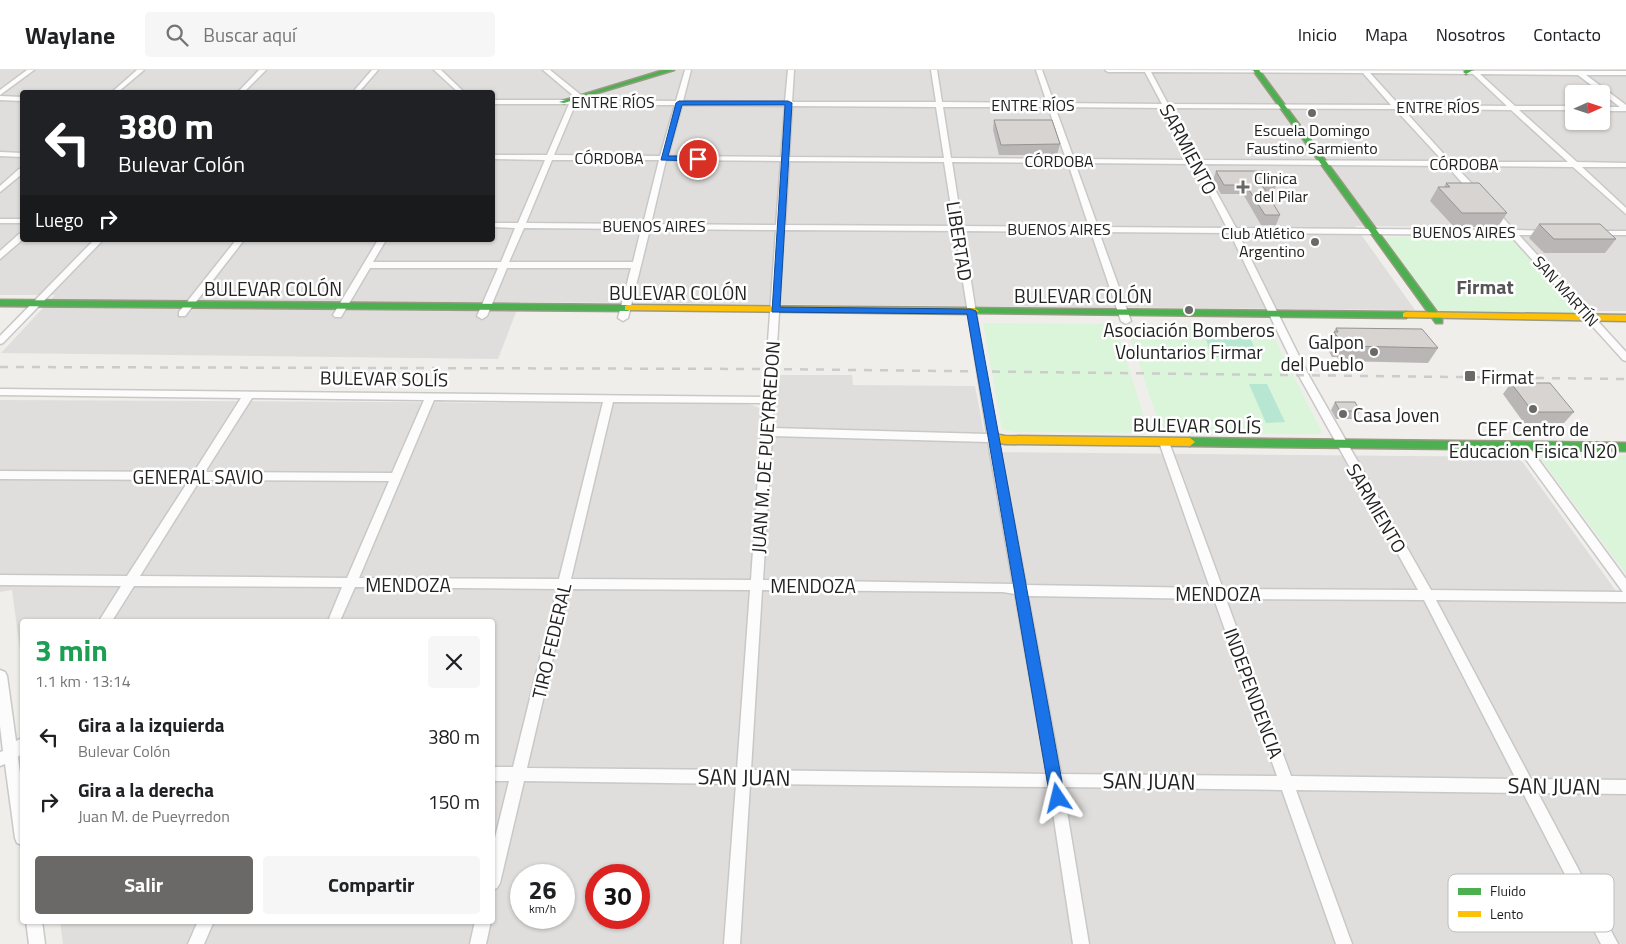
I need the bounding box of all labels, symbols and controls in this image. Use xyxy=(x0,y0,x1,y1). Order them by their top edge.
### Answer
search box xyxy=(145,12,495,57)
text: Waylane xyxy=(25,17,115,53)
text: Buscar aquí xyxy=(203,20,296,49)
icon: search xyxy=(163,21,191,49)
text: Inicio xyxy=(1298,21,1337,48)
text: Mapa xyxy=(1365,21,1408,48)
text: Nosotros xyxy=(1436,21,1505,48)
text: Contacto xyxy=(1533,21,1601,48)
north arrow xyxy=(1565,85,1610,130)
map controls xyxy=(1565,85,1610,130)
street label: ENTRE RÍOS xyxy=(571,90,655,114)
street label: ENTRE RÍOS xyxy=(991,93,1075,117)
street label: ENTRE RÍOS xyxy=(1396,95,1480,119)
street label: SARMIENTO xyxy=(1153,98,1225,200)
text: 380 m xyxy=(118,99,214,153)
marker: Escuela Domingo Faustino Sarmiento xyxy=(1306,107,1318,119)
icon: left xyxy=(35,110,100,175)
place label: Escuela Domingo Faustino Sarmiento xyxy=(1246,118,1378,160)
pin xyxy=(677,138,719,180)
icon: arrive xyxy=(684,145,712,173)
street label: CÓRDOBA xyxy=(574,146,644,170)
text: Bulevar Colón xyxy=(118,147,245,181)
street label: CÓRDOBA xyxy=(1024,149,1094,173)
street label: CÓRDOBA xyxy=(1429,152,1499,176)
place label: Clinica del Pilar xyxy=(1254,166,1308,208)
marker: Clinica del Pilar xyxy=(1236,180,1250,194)
street label: LIBERTAD xyxy=(939,199,981,283)
text: Luego xyxy=(35,205,84,234)
icon: right xyxy=(94,205,122,233)
street label: BUENOS AIRES xyxy=(602,214,706,238)
street label: BUENOS AIRES xyxy=(1007,217,1111,241)
street label: BUENOS AIRES xyxy=(1412,220,1516,244)
place label: Club Atlético Argentino xyxy=(1221,221,1305,263)
marker: Club Atlético Argentino xyxy=(1309,236,1321,248)
street label: SAN MARTÍN xyxy=(1528,250,1604,332)
district label: Firmat xyxy=(1456,271,1514,302)
street label: BULEVAR COLÓN xyxy=(204,274,342,303)
street label: BULEVAR COLÓN xyxy=(609,278,747,307)
street label: BULEVAR COLÓN xyxy=(1014,281,1152,310)
marker: Asociación Bomberos Voluntarios Firmar xyxy=(1183,304,1195,316)
place label: Asociación Bomberos Voluntarios Firmar xyxy=(1103,315,1275,366)
place label: Galpon del Pueblo xyxy=(1280,327,1364,378)
street label: JUAN M. DE PUEYRREDON xyxy=(743,340,787,554)
marker: Galpon del Pueblo xyxy=(1368,346,1380,358)
street label: BULEVAR SOLÍS xyxy=(320,362,448,394)
place label: Firmat xyxy=(1481,362,1534,391)
marker: Firmat xyxy=(1463,369,1477,383)
place label: Casa Joven xyxy=(1353,400,1439,429)
marker: CEF Centro de Educacion Fisica N20 xyxy=(1527,403,1539,415)
marker: Casa Joven xyxy=(1337,408,1349,420)
street label: BULEVAR SOLÍS xyxy=(1133,409,1261,441)
place label: CEF Centro de Educacion Fisica N20 xyxy=(1449,414,1617,465)
street label: SARMIENTO xyxy=(1340,458,1414,558)
street label: GENERAL SAVIO xyxy=(133,462,263,491)
street label: MENDOZA xyxy=(365,570,451,599)
street label: MENDOZA xyxy=(770,571,856,600)
street label: MENDOZA xyxy=(1175,579,1261,608)
street label: TIRO FEDERAL xyxy=(524,580,578,702)
street label: INDEPENDENCIA xyxy=(1217,624,1291,762)
text: 3 min xyxy=(35,627,108,673)
button: close xyxy=(428,636,480,688)
text: 1.1 km · 13:14 xyxy=(35,669,131,693)
text: Gira a la izquierda xyxy=(78,710,225,739)
text: 380 m xyxy=(428,722,480,751)
icon: left xyxy=(35,723,63,751)
text: Bulevar Colón xyxy=(78,739,170,763)
street label: SAN JUAN xyxy=(697,759,791,795)
street label: SAN JUAN xyxy=(1102,763,1196,799)
street label: SAN JUAN xyxy=(1507,768,1601,804)
position arrow xyxy=(1031,771,1083,823)
text: Gira a la derecha xyxy=(78,775,214,804)
text: 150 m xyxy=(428,787,480,816)
icon: right xyxy=(35,788,63,816)
text: Juan M. de Pueyrredon xyxy=(78,804,230,828)
button: Salir xyxy=(35,856,253,914)
button: Compartir xyxy=(263,856,480,914)
speed limit sign: 30 xyxy=(585,864,650,929)
text: 26 xyxy=(528,871,557,909)
legend xyxy=(1448,874,1614,932)
text: Fluido xyxy=(1490,880,1526,901)
text: km/h xyxy=(529,899,556,918)
text: Lento xyxy=(1490,903,1524,924)

